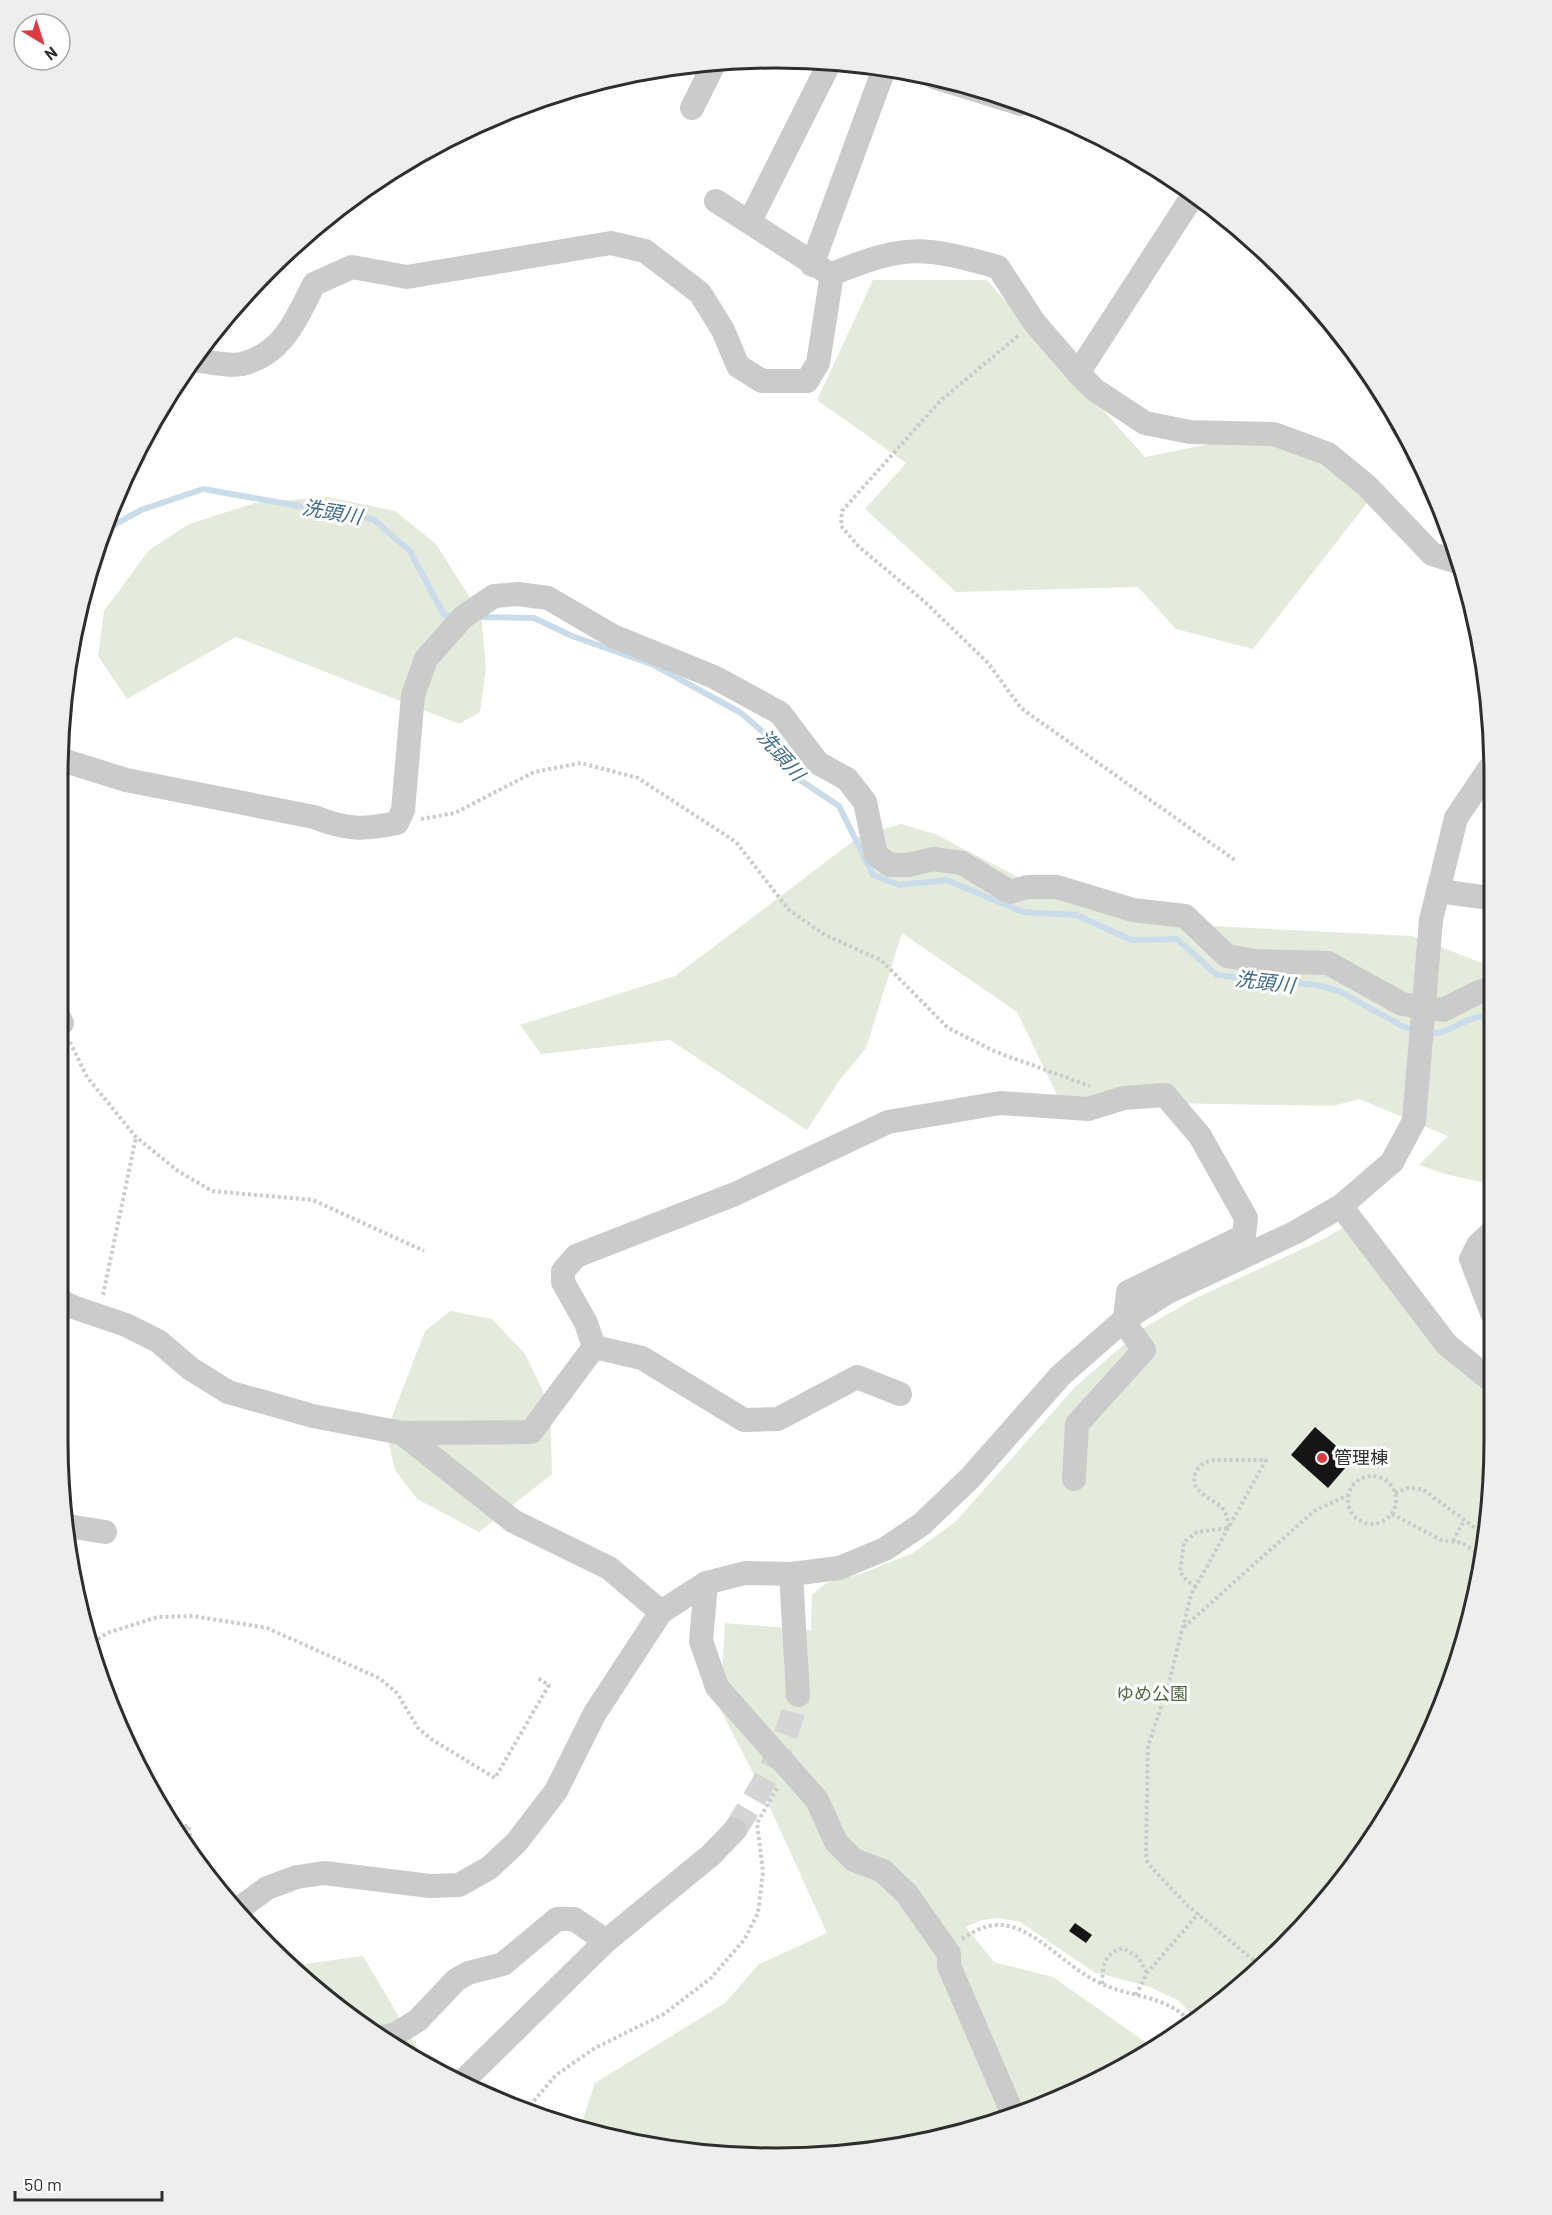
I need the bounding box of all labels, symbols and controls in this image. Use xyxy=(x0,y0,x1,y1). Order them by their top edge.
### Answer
north arrow xyxy=(12,12,72,72)
text: N xyxy=(42,43,62,65)
water label: 洗頭川 xyxy=(301,494,366,528)
water label: 洗頭川 xyxy=(753,724,812,786)
water label: 洗頭川 xyxy=(1234,965,1298,997)
place label: 管理棟 xyxy=(1334,1446,1388,1468)
marker: 管理棟 xyxy=(1315,1451,1329,1465)
park label: ゆめ公園 xyxy=(1116,1682,1188,1704)
scale bar xyxy=(15,2164,162,2202)
text: 50 m xyxy=(24,2173,62,2195)

